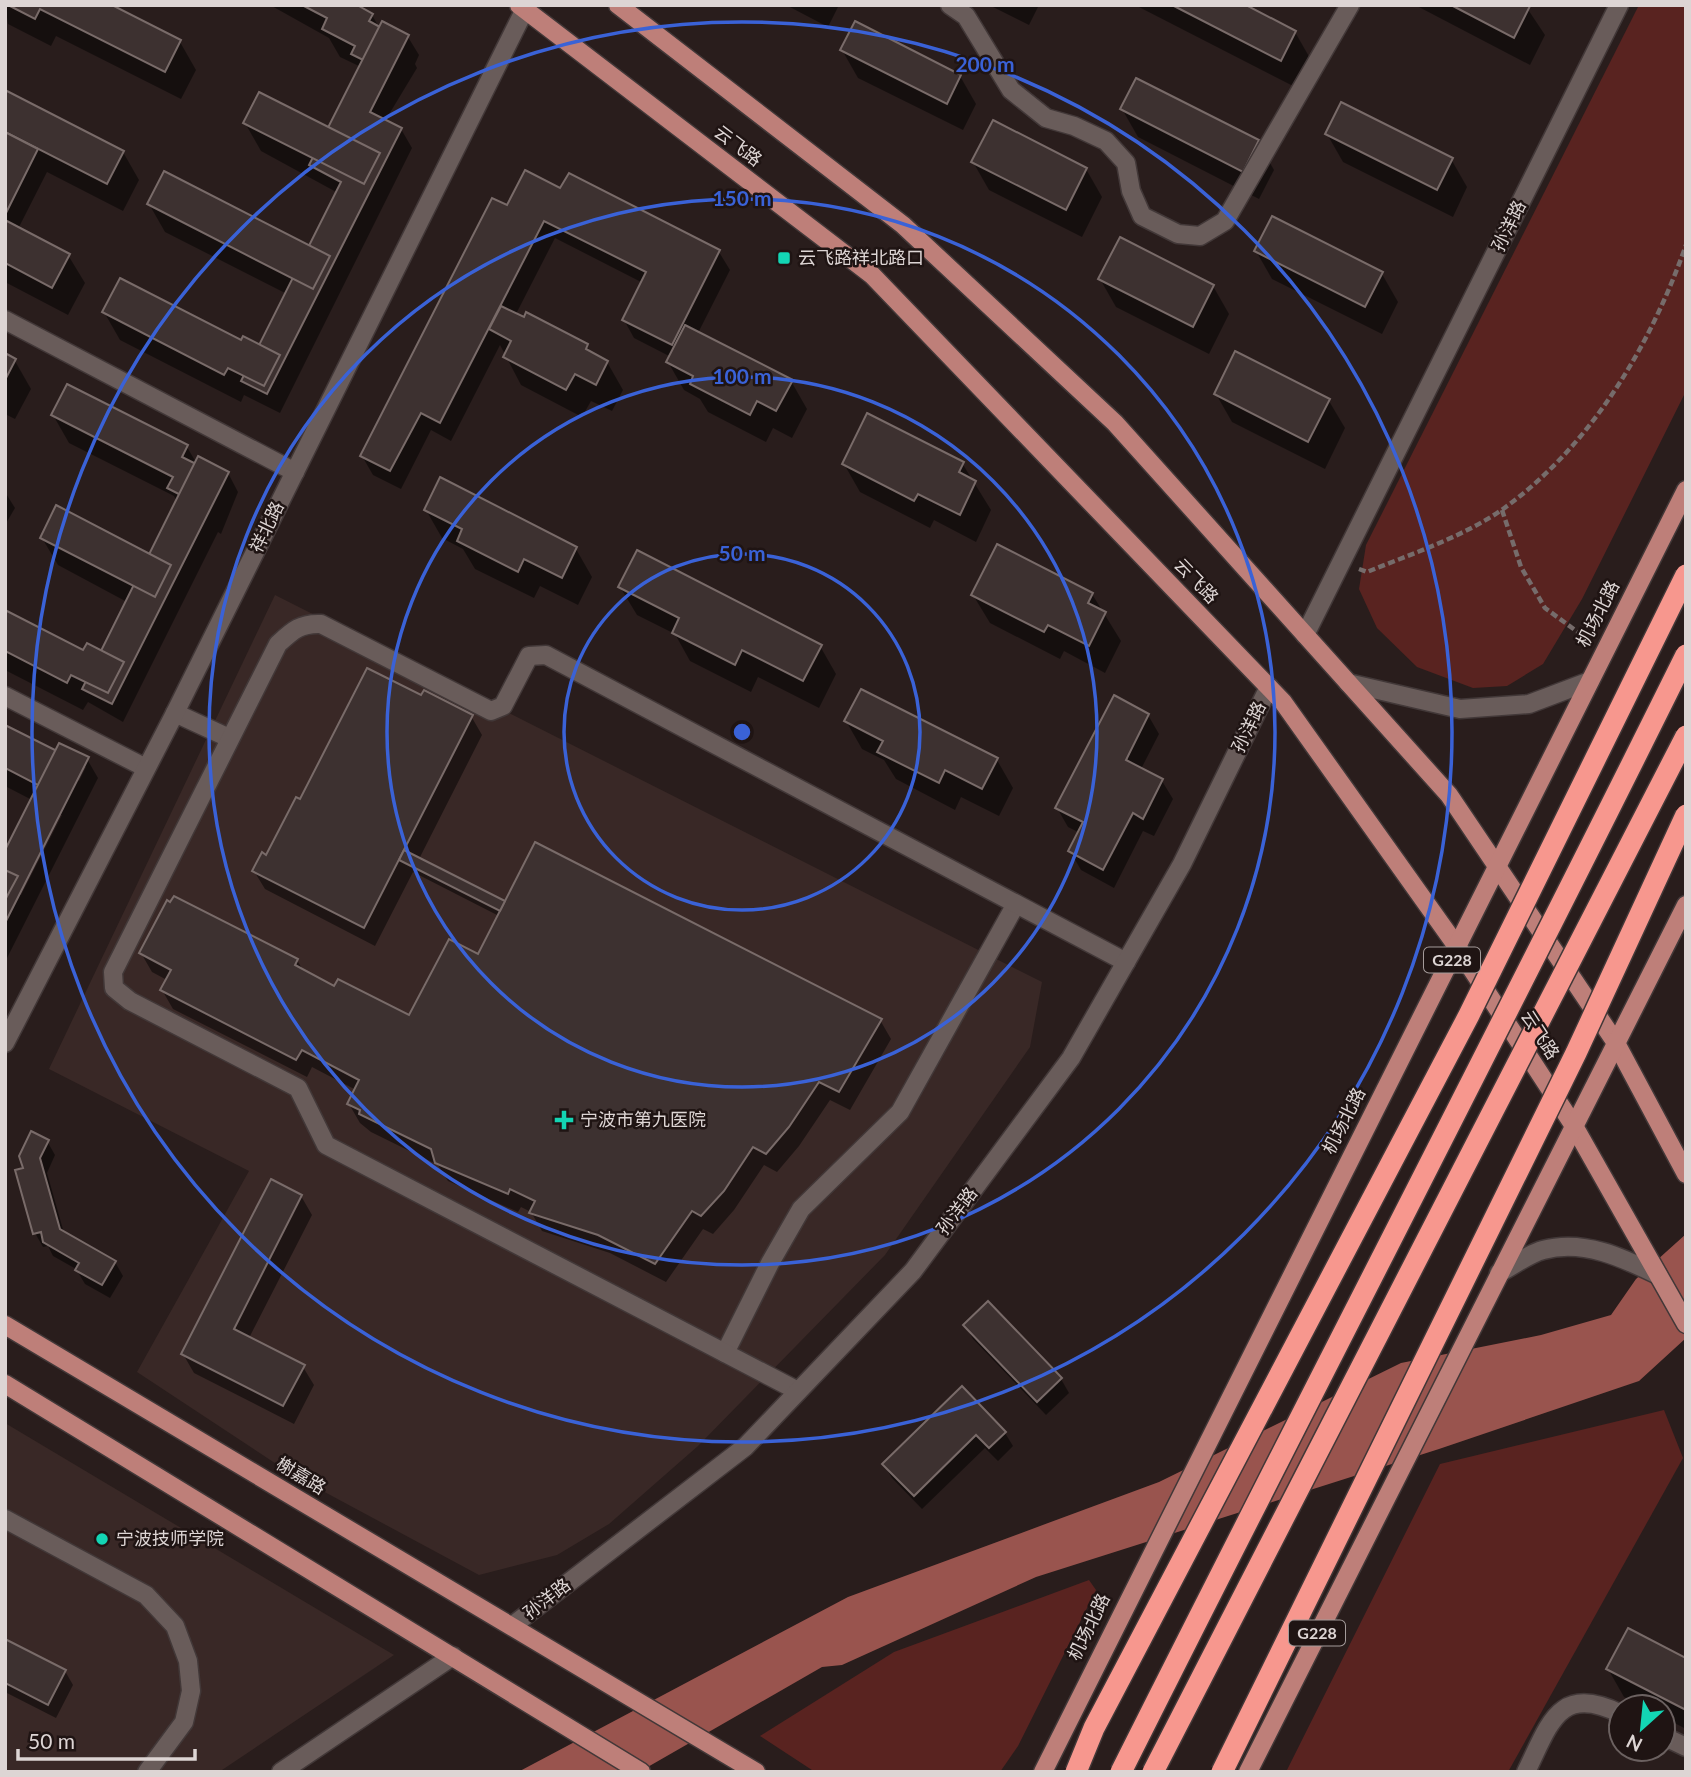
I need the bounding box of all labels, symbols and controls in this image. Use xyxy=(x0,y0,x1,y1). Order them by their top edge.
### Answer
text: 200 m xyxy=(955,51,1015,76)
street label: 云飞路 xyxy=(710,120,767,170)
text: 150 m xyxy=(712,185,772,210)
street label: 孙洋路 xyxy=(1486,196,1530,255)
place label: 云飞路祥北路口 xyxy=(798,246,924,268)
marker: 云飞路祥北路口 xyxy=(776,250,792,266)
text: 100 m xyxy=(712,363,772,388)
street label: 祥北路 xyxy=(244,497,288,556)
text: 50 m xyxy=(718,540,766,565)
street label: 云飞路 xyxy=(1170,553,1223,607)
street label: 机场北路 xyxy=(1571,576,1623,651)
street label: 孙洋路 xyxy=(1226,697,1270,756)
centre of rings xyxy=(730,720,754,744)
road number: G228 xyxy=(1424,948,1480,972)
street label: 云飞路 xyxy=(1517,1006,1565,1063)
street label: 机场北路 xyxy=(1317,1083,1369,1158)
place label: 宁波市第九医院 xyxy=(580,1108,706,1130)
marker: 宁波市第九医院 xyxy=(554,1110,574,1130)
street label: 孙洋路 xyxy=(931,1182,981,1239)
street label: 榭嘉路 xyxy=(273,1452,330,1498)
place label: 宁波技师学院 xyxy=(116,1527,224,1549)
marker: 宁波技师学院 xyxy=(94,1531,110,1547)
street label: 孙洋路 xyxy=(518,1573,574,1624)
street label: 机场北路 xyxy=(1062,1589,1114,1664)
road number: G228 xyxy=(1289,1620,1345,1646)
north arrow xyxy=(1607,1693,1677,1763)
scale bar xyxy=(18,1718,194,1762)
text: 50 m xyxy=(28,1728,75,1753)
text: N xyxy=(1622,1730,1646,1757)

